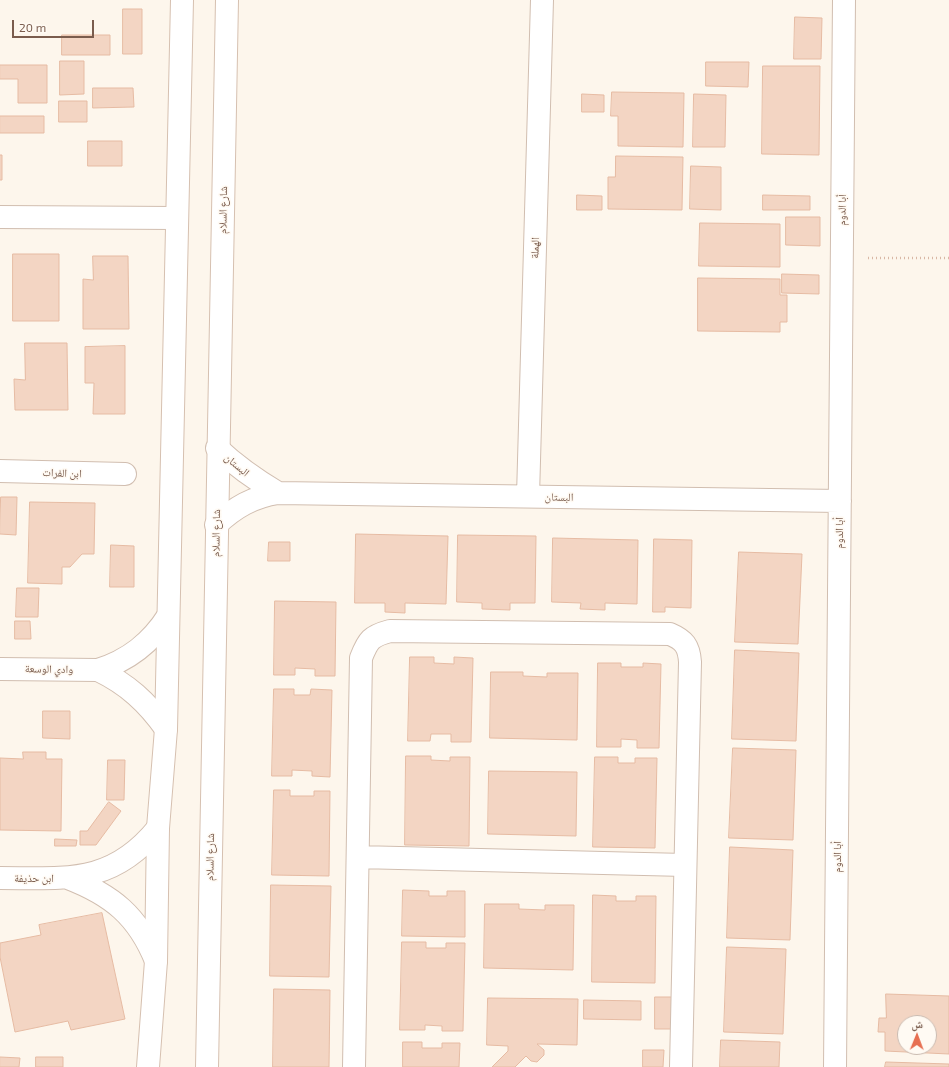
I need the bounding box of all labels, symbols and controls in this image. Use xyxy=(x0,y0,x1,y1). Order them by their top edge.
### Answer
scale bar xyxy=(14,12,96,38)
text: 20 m xyxy=(19,20,46,34)
street label: شارع السلام xyxy=(216,186,230,234)
street label: أبا الدوم xyxy=(835,194,849,226)
street label: الهملة xyxy=(528,237,542,259)
street label: البستان xyxy=(222,451,252,479)
street label: ابن الفرات xyxy=(42,466,82,480)
street label: البستان xyxy=(545,490,573,504)
street label: شارع السلام xyxy=(209,509,223,557)
street label: أبا الدوم xyxy=(832,517,846,549)
street label: وادي الوسعة xyxy=(25,662,73,676)
street label: شارع السلام xyxy=(203,833,217,881)
street label: أبا الدوم xyxy=(830,841,844,873)
street label: ابن حذيفة xyxy=(14,871,54,885)
north arrow xyxy=(897,1015,937,1055)
text: ش xyxy=(911,1017,923,1030)

